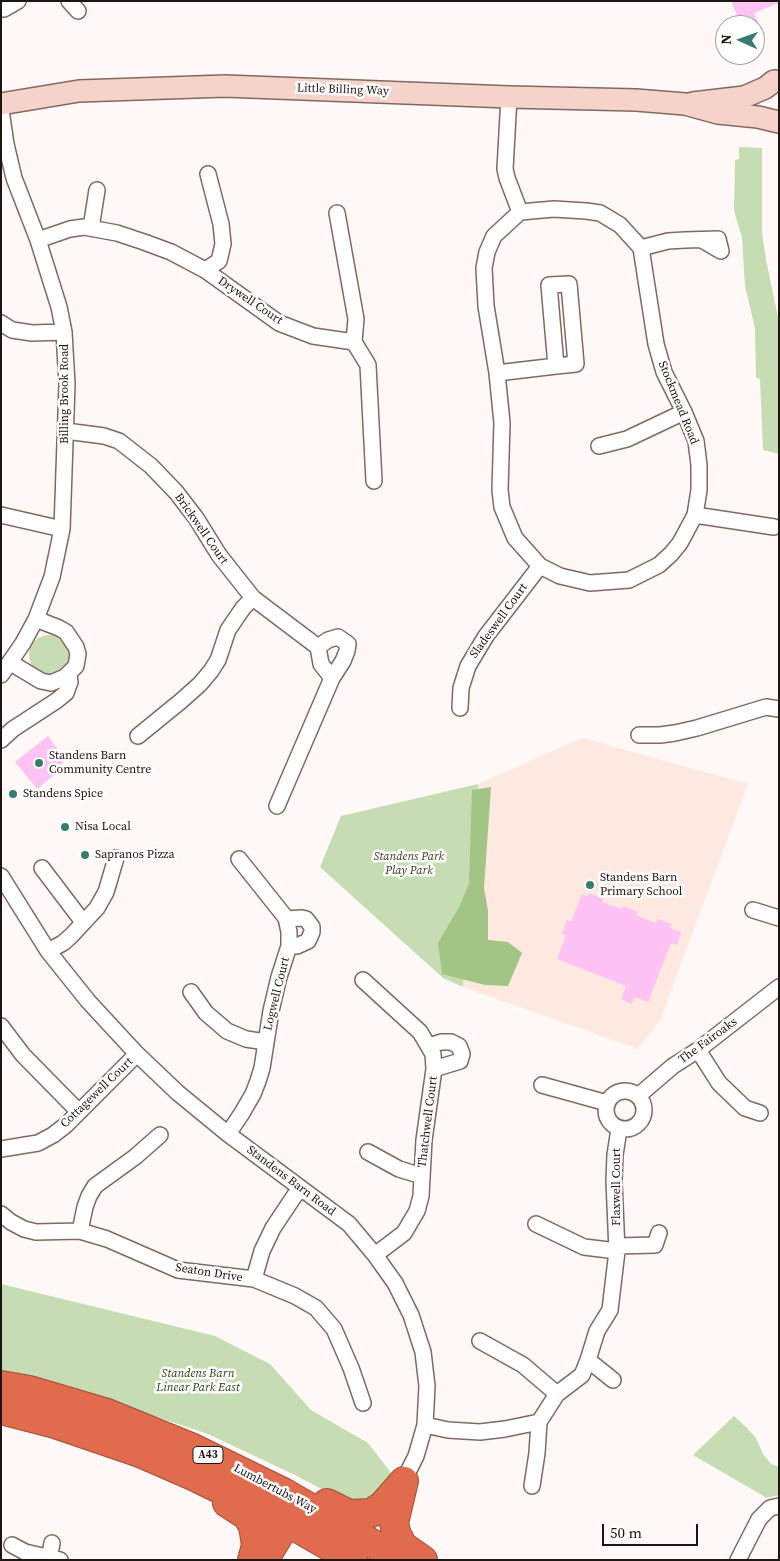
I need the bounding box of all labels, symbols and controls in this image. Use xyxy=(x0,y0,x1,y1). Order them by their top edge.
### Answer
north arrow xyxy=(715,15,765,65)
text: N xyxy=(716,34,736,45)
street label: Little Billing Way xyxy=(297,81,389,99)
street label: Drywell Court xyxy=(215,274,285,328)
street label: Billing Brook Road xyxy=(58,344,72,444)
street label: Stockmead Road xyxy=(655,359,701,447)
street label: Brickwell Court xyxy=(171,491,231,567)
street label: Sladeswell Court xyxy=(467,581,531,661)
place label: Standens Barn Community Centre xyxy=(49,749,151,777)
marker: Standens Barn Community Centre xyxy=(33,757,45,769)
place label: Standens Spice xyxy=(23,787,103,801)
marker: Standens Spice xyxy=(7,788,19,800)
place label: Nisa Local xyxy=(75,820,131,834)
marker: Nisa Local xyxy=(59,821,71,833)
place label: Sapranos Pizza xyxy=(95,848,175,862)
marker: Sapranos Pizza xyxy=(79,849,91,861)
park label: Standens Park Play Park xyxy=(374,850,444,878)
place label: Standens Barn Primary School xyxy=(600,871,682,899)
marker: Standens Barn Primary School xyxy=(584,879,596,891)
street label: Logwell Court xyxy=(261,956,293,1032)
street label: The Fairoaks xyxy=(676,1015,740,1067)
street label: Cottagewell Court xyxy=(58,1055,136,1131)
street label: Thatchwell Court xyxy=(415,1075,441,1169)
street label: Standens Barn Road xyxy=(244,1143,338,1219)
street label: Flaxwell Court xyxy=(610,1148,624,1226)
street label: Seaton Drive xyxy=(174,1261,244,1285)
park label: Standens Barn Linear Park East xyxy=(156,1367,240,1395)
road number: A43 xyxy=(193,1446,223,1464)
street label: Lumbertubs Way xyxy=(231,1461,319,1517)
scale bar xyxy=(605,1514,701,1546)
text: 50 m xyxy=(610,1522,642,1543)

